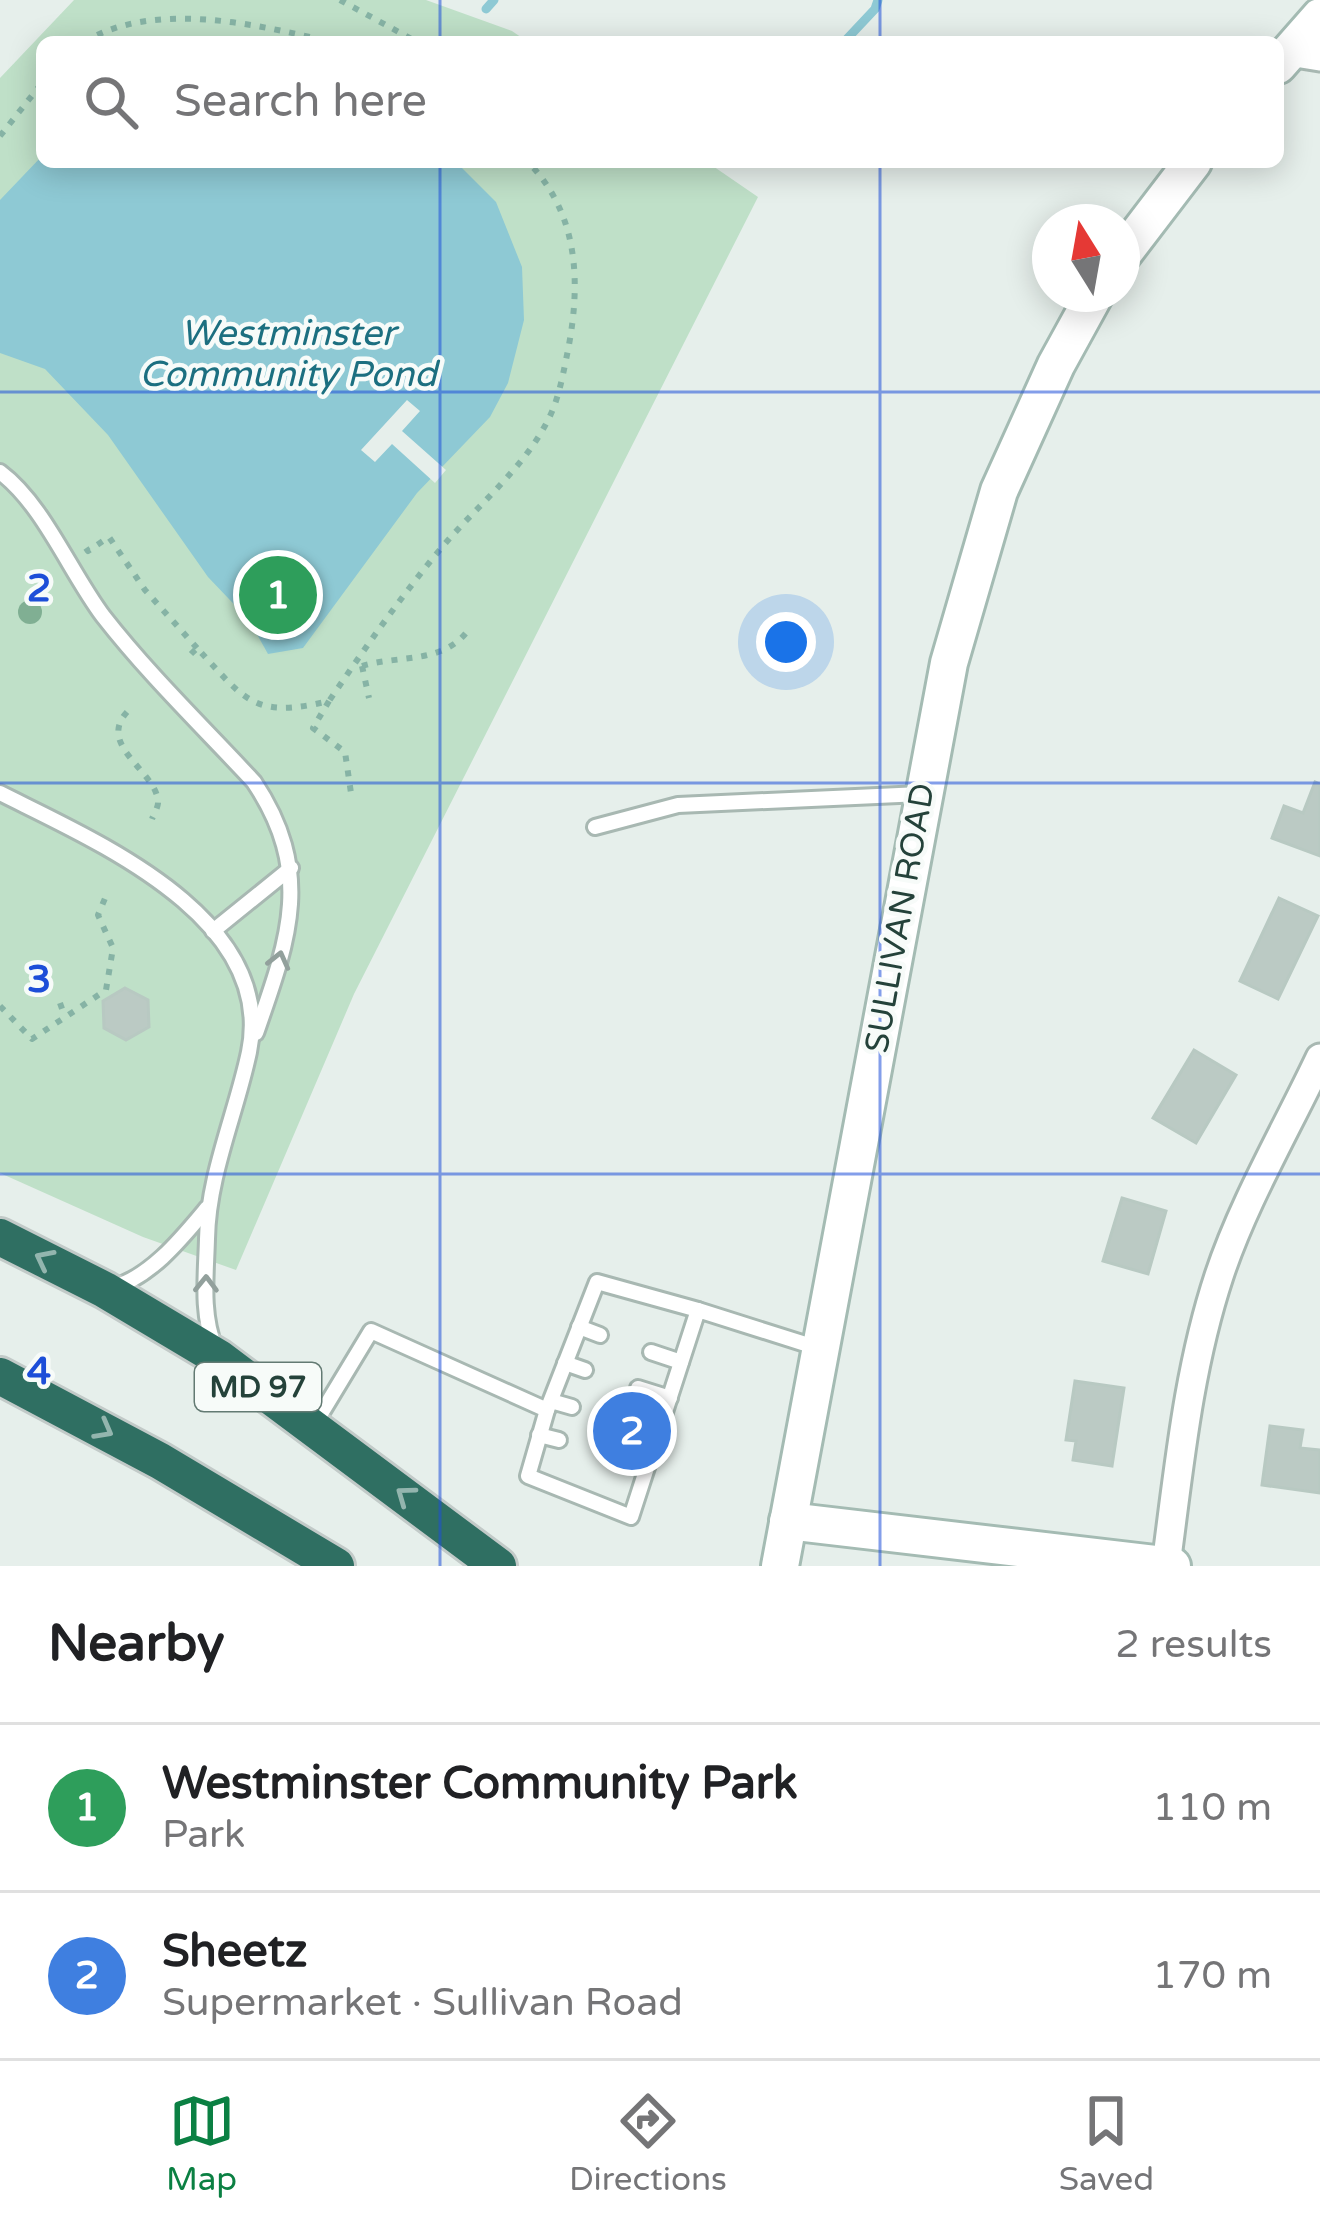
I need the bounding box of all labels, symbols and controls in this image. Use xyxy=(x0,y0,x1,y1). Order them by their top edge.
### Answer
search box xyxy=(36,36,1284,168)
icon: search xyxy=(78,69,144,135)
text: Search here xyxy=(174,75,427,129)
north arrow xyxy=(1032,204,1140,312)
water label: Westminster Community Pond xyxy=(139,312,441,396)
pin: 1 xyxy=(239,550,317,640)
text: 2 xyxy=(27,565,51,612)
your location xyxy=(756,612,816,672)
street label: SULLIVAN ROAD xyxy=(857,780,943,1056)
one-way arrow xyxy=(265,950,290,970)
text: 3 xyxy=(27,956,51,1003)
one-way arrow xyxy=(34,1251,56,1274)
one-way arrow xyxy=(192,1274,218,1293)
text: 4 xyxy=(27,1348,51,1395)
road number: MD 97 xyxy=(195,1363,321,1411)
pin: 2 xyxy=(593,1386,671,1476)
one-way arrow xyxy=(91,1416,112,1439)
one-way arrow xyxy=(397,1487,418,1509)
text: Nearby xyxy=(48,1613,225,1675)
text: 2 results xyxy=(1115,1621,1272,1668)
text: Westminster Community Park xyxy=(162,1757,798,1811)
text: 1 xyxy=(75,1784,99,1831)
text: 110 m xyxy=(1153,1784,1272,1831)
text: Park xyxy=(162,1811,245,1858)
text: Sheetz xyxy=(162,1925,307,1979)
text: 2 xyxy=(75,1952,99,1999)
text: 170 m xyxy=(1153,1952,1272,1999)
text: Supermarket · Sullivan Road xyxy=(162,1979,683,2026)
tab: Map xyxy=(166,2088,237,2199)
tab: Directions xyxy=(569,2088,727,2199)
tab: Saved xyxy=(1059,2088,1154,2199)

